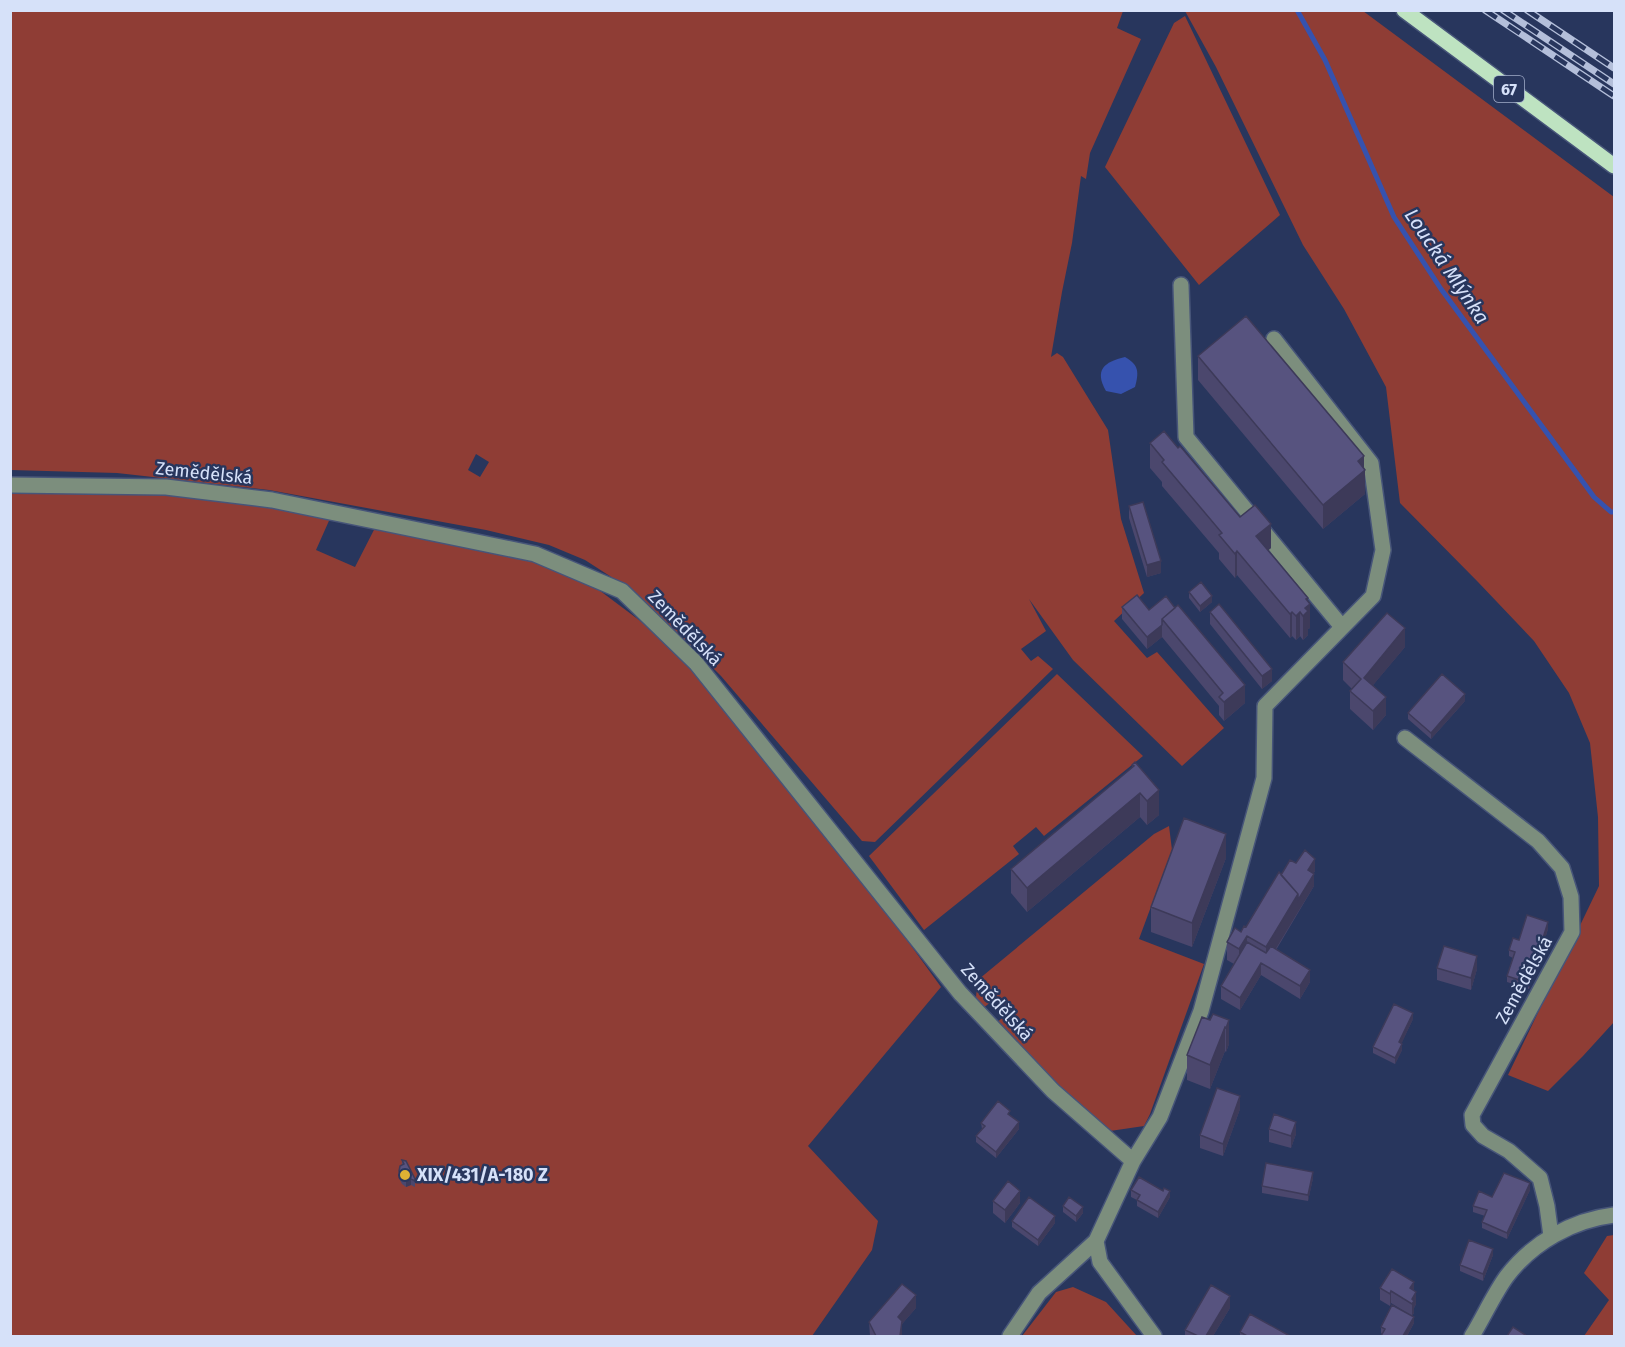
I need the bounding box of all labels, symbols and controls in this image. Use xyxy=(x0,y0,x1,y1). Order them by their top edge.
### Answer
road number: 67 xyxy=(1494,76,1524,102)
water label: Loucká Mlýnka xyxy=(1400,204,1494,328)
street label: Zemědělská xyxy=(155,457,253,489)
street label: Zemědělská xyxy=(643,585,727,671)
street label: Zemědělská xyxy=(1491,932,1557,1028)
street label: Zemědělská xyxy=(956,959,1038,1045)
place label: XIX/431/A-180 Z xyxy=(416,1164,548,1186)
marker: XIX/431/A-180 Z xyxy=(398,1168,412,1182)

